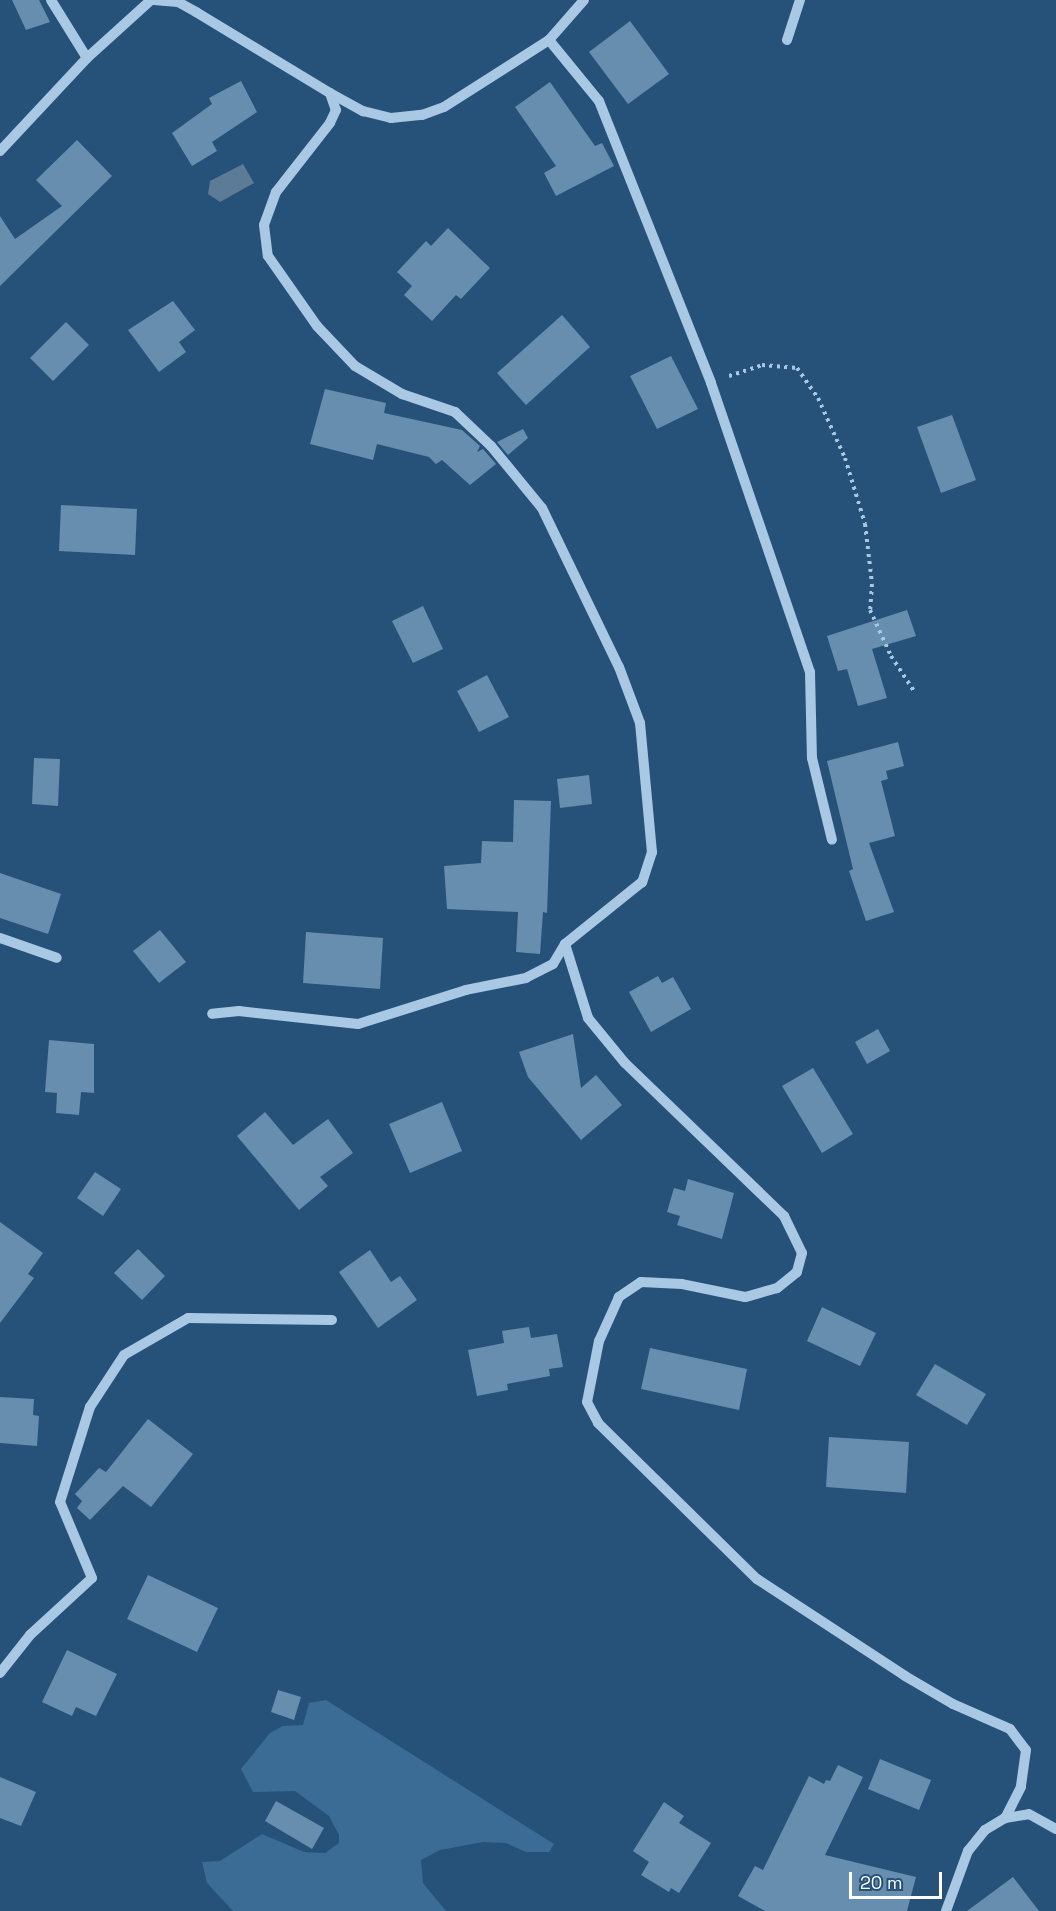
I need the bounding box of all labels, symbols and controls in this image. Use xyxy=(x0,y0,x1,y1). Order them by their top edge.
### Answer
scale bar xyxy=(852,1860,945,1898)
text: 20 m xyxy=(860,1871,903,1894)

